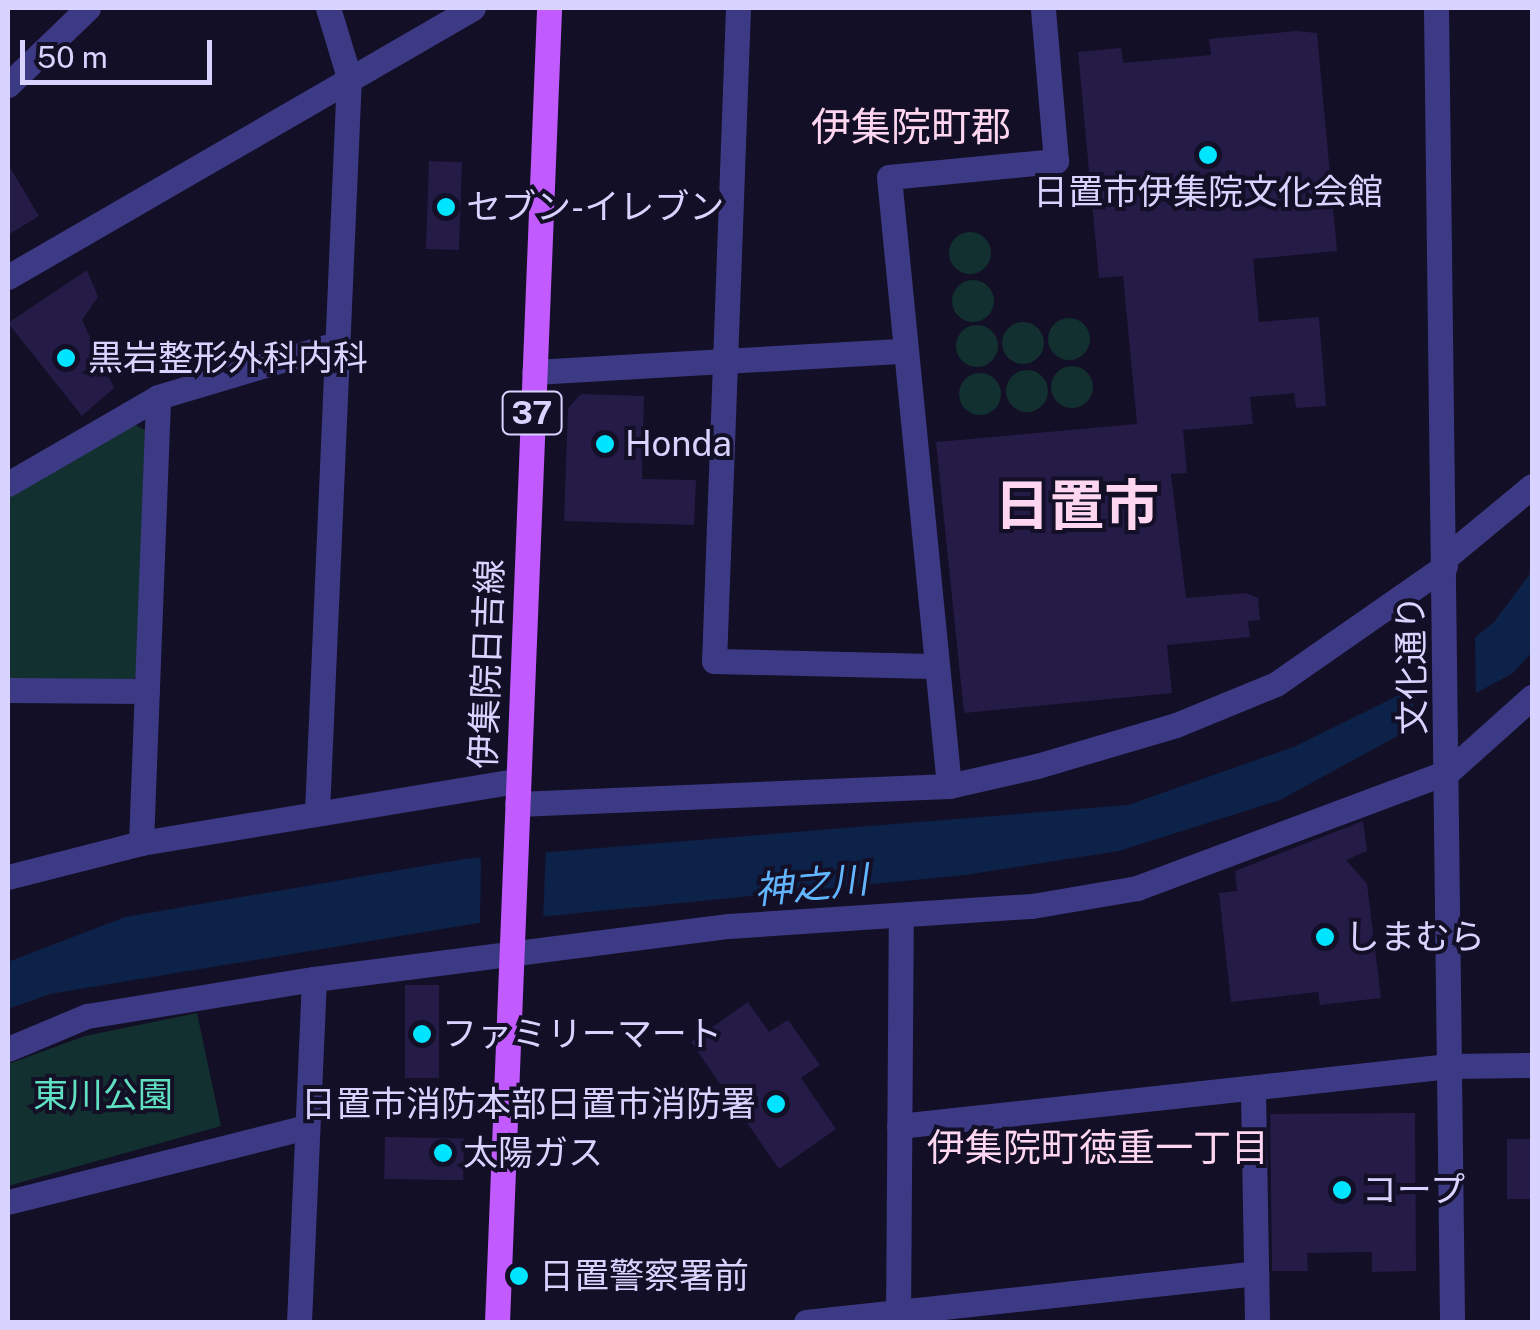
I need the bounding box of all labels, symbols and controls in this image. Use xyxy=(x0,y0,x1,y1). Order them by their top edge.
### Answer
scale bar xyxy=(25,20,218,82)
text: 50 m xyxy=(37,39,108,75)
district label: 伊集院町郡 xyxy=(811,103,1011,151)
marker: 日置市伊集院文化会館 xyxy=(1197,144,1219,166)
place label: 日置市伊集院文化会館 xyxy=(1033,171,1383,213)
place label: セブン-イレブン xyxy=(466,186,724,228)
marker: セブン-イレブン xyxy=(435,196,457,218)
place label: 黒岩整形外科内科 xyxy=(88,337,368,379)
marker: 黒岩整形外科内科 xyxy=(53,345,79,371)
road number: 37 xyxy=(500,386,564,440)
place label: Honda xyxy=(625,423,732,465)
marker: Honda xyxy=(594,433,616,455)
district label: 日置市 xyxy=(995,473,1159,539)
street label: 伊集院日吉線 xyxy=(462,558,512,770)
street label: 文化通り xyxy=(1390,595,1434,735)
water label: 神之川 xyxy=(752,856,870,914)
place label: しまむら xyxy=(1345,916,1485,958)
marker: しまむら xyxy=(1314,926,1336,948)
place label: ファミリーマート xyxy=(442,1013,722,1055)
marker: ファミリーマート xyxy=(411,1023,433,1045)
park label: 東川公園 xyxy=(33,1074,173,1116)
place label: 日置市消防本部日置市消防署 xyxy=(301,1083,756,1125)
marker: 日置市消防本部日置市消防署 xyxy=(765,1093,787,1115)
district label: 伊集院町徳重一丁目 xyxy=(927,1125,1269,1171)
place label: 太陽ガス xyxy=(463,1132,603,1174)
marker: 太陽ガス xyxy=(432,1142,454,1164)
place label: コープ xyxy=(1362,1169,1467,1211)
marker: コープ xyxy=(1331,1179,1353,1201)
place label: 日置警察署前 xyxy=(539,1255,749,1297)
marker: 日置警察署前 xyxy=(508,1265,530,1287)

